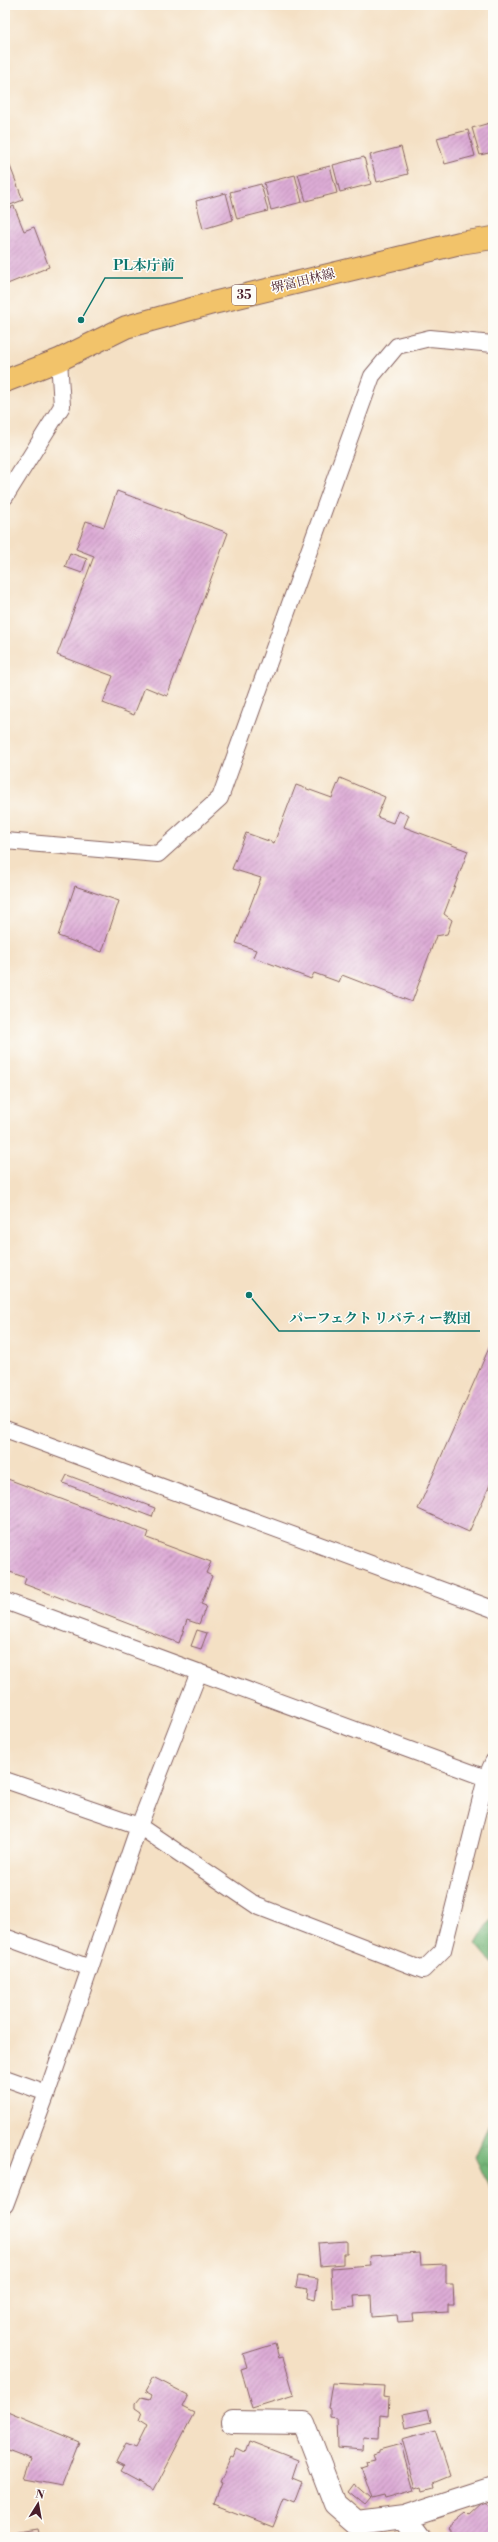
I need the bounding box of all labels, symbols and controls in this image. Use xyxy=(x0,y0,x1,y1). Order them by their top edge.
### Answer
callout: PL本庁前 xyxy=(105,252,183,278)
text: PL本庁前 xyxy=(113,257,175,275)
street label: 堺富田林線 xyxy=(270,265,336,297)
road number: 35 xyxy=(232,285,256,305)
callout: パーフェクト リバティー教団 xyxy=(279,1305,480,1331)
text: パーフェクト リバティー教団 xyxy=(289,1310,471,1328)
north arrow xyxy=(18,2484,58,2524)
text: N xyxy=(34,2487,46,2503)

